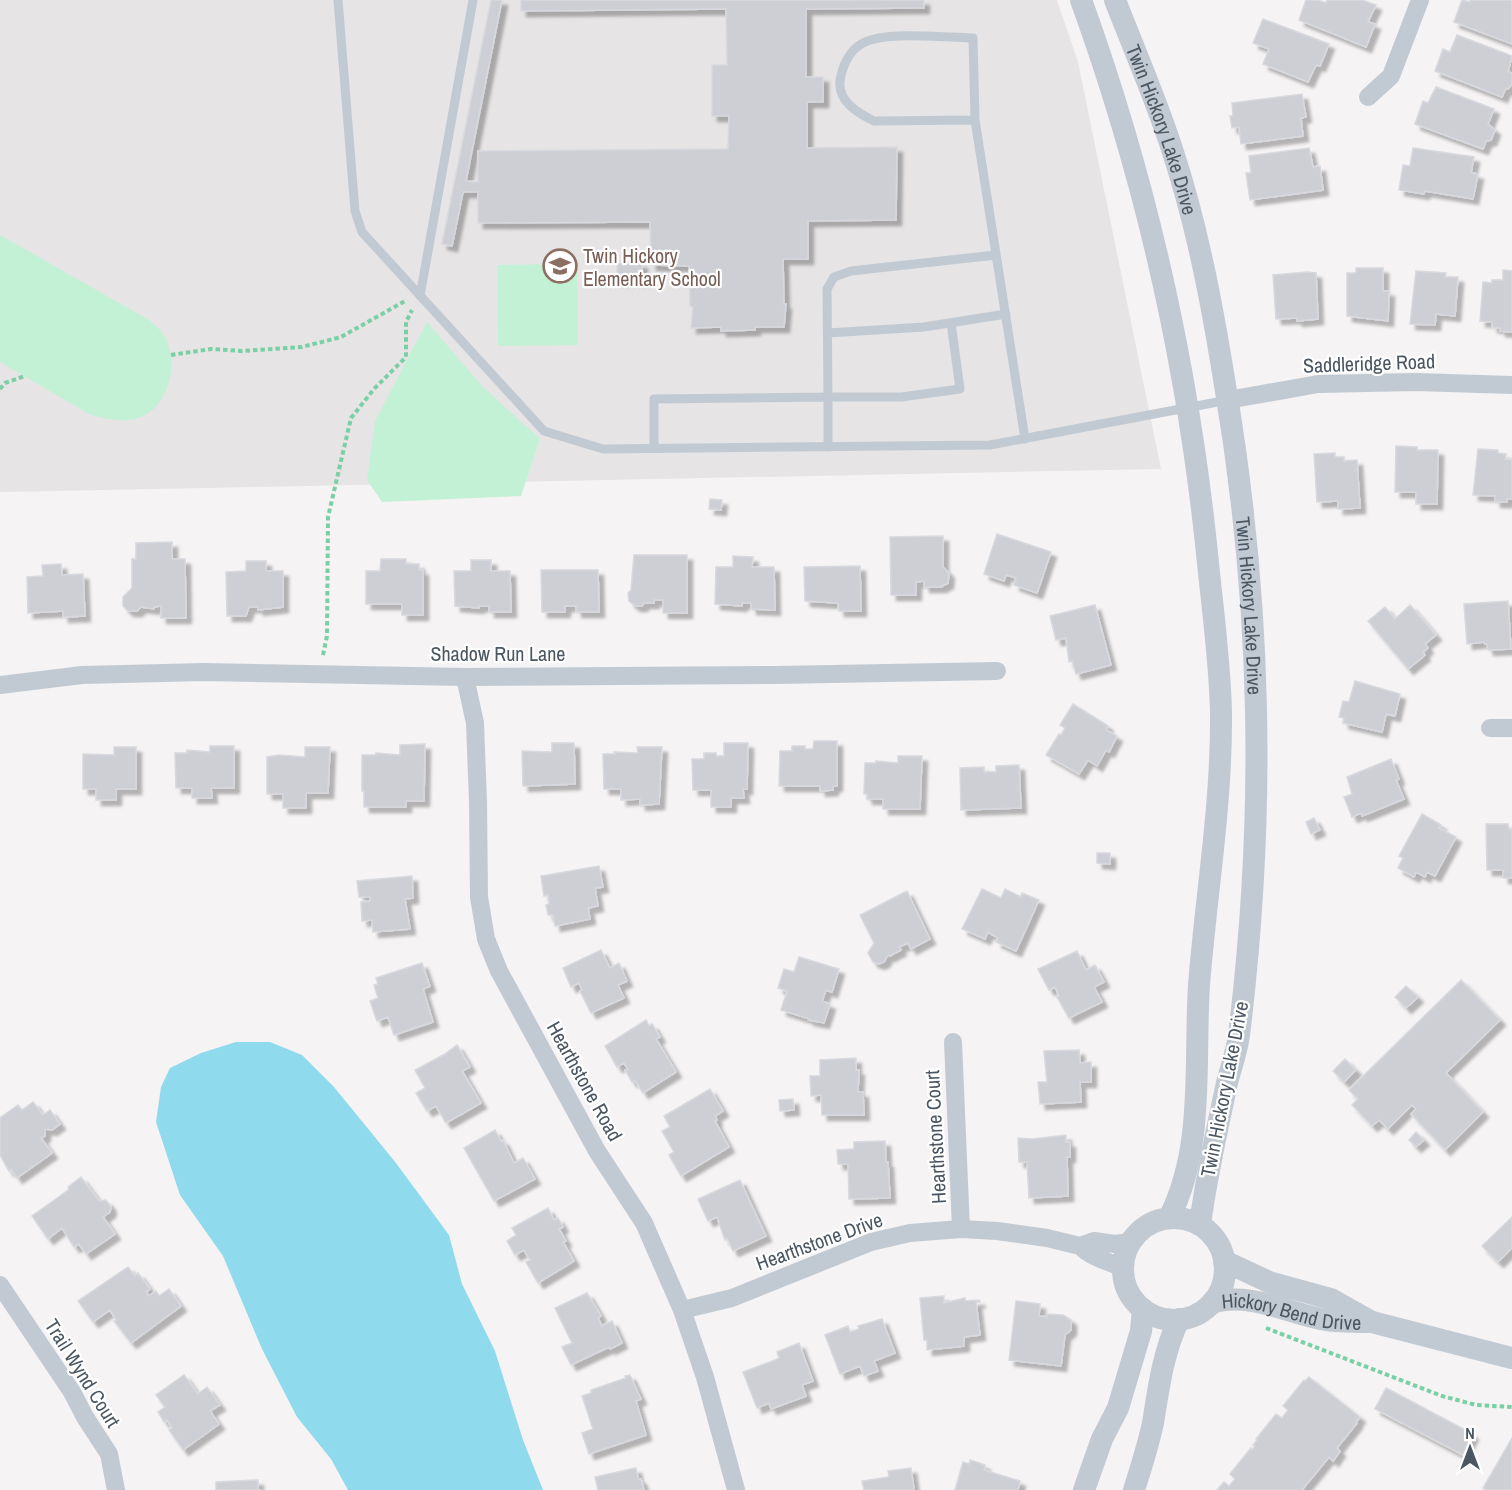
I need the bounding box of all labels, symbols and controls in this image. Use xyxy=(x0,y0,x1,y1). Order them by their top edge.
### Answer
street label: Twin Hickory Lake Drive xyxy=(1120,40,1204,218)
place label: Twin Hickory Elementary School xyxy=(583,242,721,292)
school or university icon: Twin Hickory Elementary School xyxy=(542,248,578,284)
street label: Saddleridge Road xyxy=(1302,347,1436,379)
street label: Twin Hickory Lake Drive xyxy=(1230,515,1269,695)
street label: Shadow Run Lane xyxy=(431,640,565,667)
street label: Twin Hickory Lake Drive xyxy=(1194,999,1254,1179)
street label: Hearthstone Road xyxy=(541,1016,629,1146)
street label: Hearthstone Court xyxy=(918,1069,952,1205)
street label: Hearthstone Drive xyxy=(752,1206,886,1276)
street label: Hickory Bend Drive xyxy=(1220,1286,1361,1335)
street label: Trail Wynd Court xyxy=(39,1314,127,1433)
north arrow xyxy=(1440,1418,1500,1478)
text: N xyxy=(1465,1422,1475,1444)

